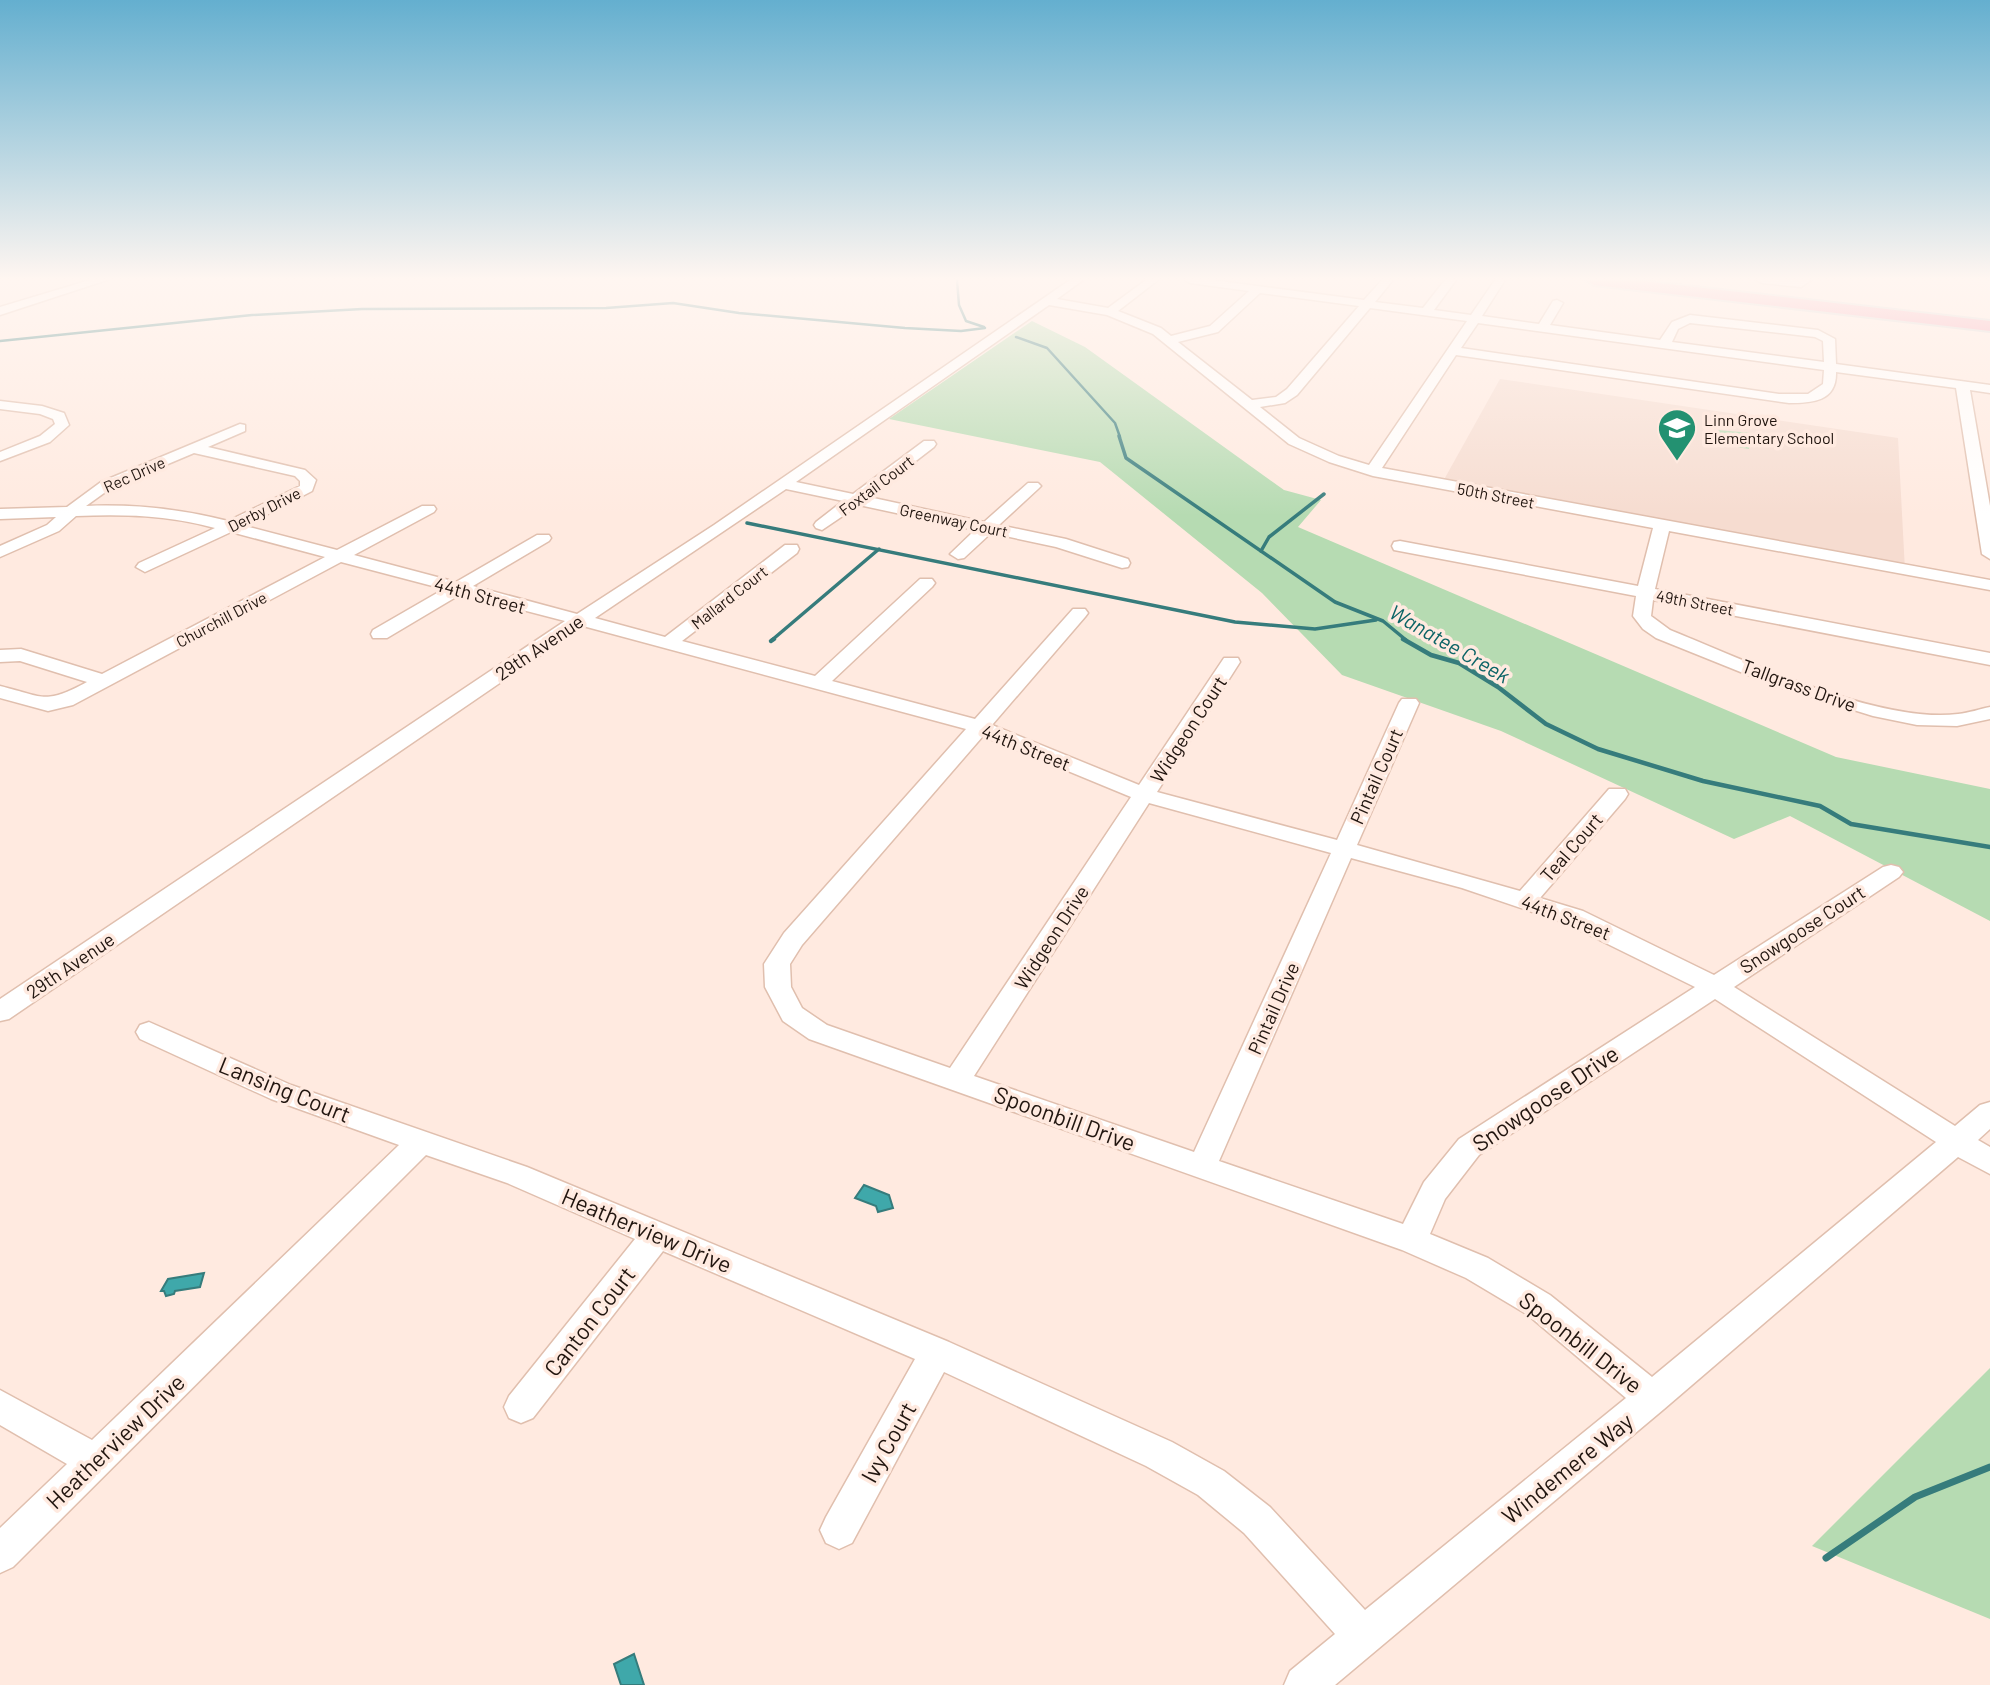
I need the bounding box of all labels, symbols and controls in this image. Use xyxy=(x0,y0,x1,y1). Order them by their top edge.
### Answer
school or university icon: Linn Grove Elementary School xyxy=(1656,407,1698,462)
place label: Linn Grove Elementary School xyxy=(1704,410,1834,447)
street label: Foxtail Court xyxy=(835,451,917,519)
street label: Rec Drive xyxy=(100,452,168,496)
street label: 50th Street xyxy=(1456,478,1536,512)
street label: Derby Drive xyxy=(224,483,304,535)
street label: Greenway Court xyxy=(898,499,1010,541)
street label: Mallard Court xyxy=(687,561,771,633)
street label: 44th Street xyxy=(432,572,528,618)
street label: 49th Street xyxy=(1655,585,1735,619)
street label: Churchill Drive xyxy=(172,587,270,651)
water label: Wanatee Creek xyxy=(1385,598,1515,688)
street label: 29th Avenue xyxy=(491,609,587,685)
street label: Tallgrass Drive xyxy=(1739,654,1859,716)
street label: Widgeon Court xyxy=(1145,671,1231,787)
street label: 44th Street xyxy=(978,719,1074,775)
street label: Pintail Court xyxy=(1345,725,1407,827)
street label: Teal Court xyxy=(1535,808,1607,886)
street label: Snowgoose Court xyxy=(1735,880,1869,978)
street label: Widgeon Drive xyxy=(1009,881,1093,993)
street label: 44th Street xyxy=(1518,889,1614,945)
street label: 29th Avenue xyxy=(22,927,118,1003)
street label: Pintail Drive xyxy=(1243,958,1303,1058)
street label: Snowgoose Drive xyxy=(1467,1039,1623,1157)
street label: Lansing Court xyxy=(215,1050,355,1128)
street label: Spoonbill Drive xyxy=(991,1079,1139,1157)
street label: Heatherview Drive xyxy=(558,1182,736,1278)
street label: Canton Court xyxy=(538,1261,640,1381)
street label: Spoonbill Drive xyxy=(1514,1285,1648,1399)
street label: Heatherview Drive xyxy=(40,1368,190,1514)
street label: Ivy Court xyxy=(854,1397,922,1487)
street label: Windemere Way xyxy=(1496,1406,1639,1529)

